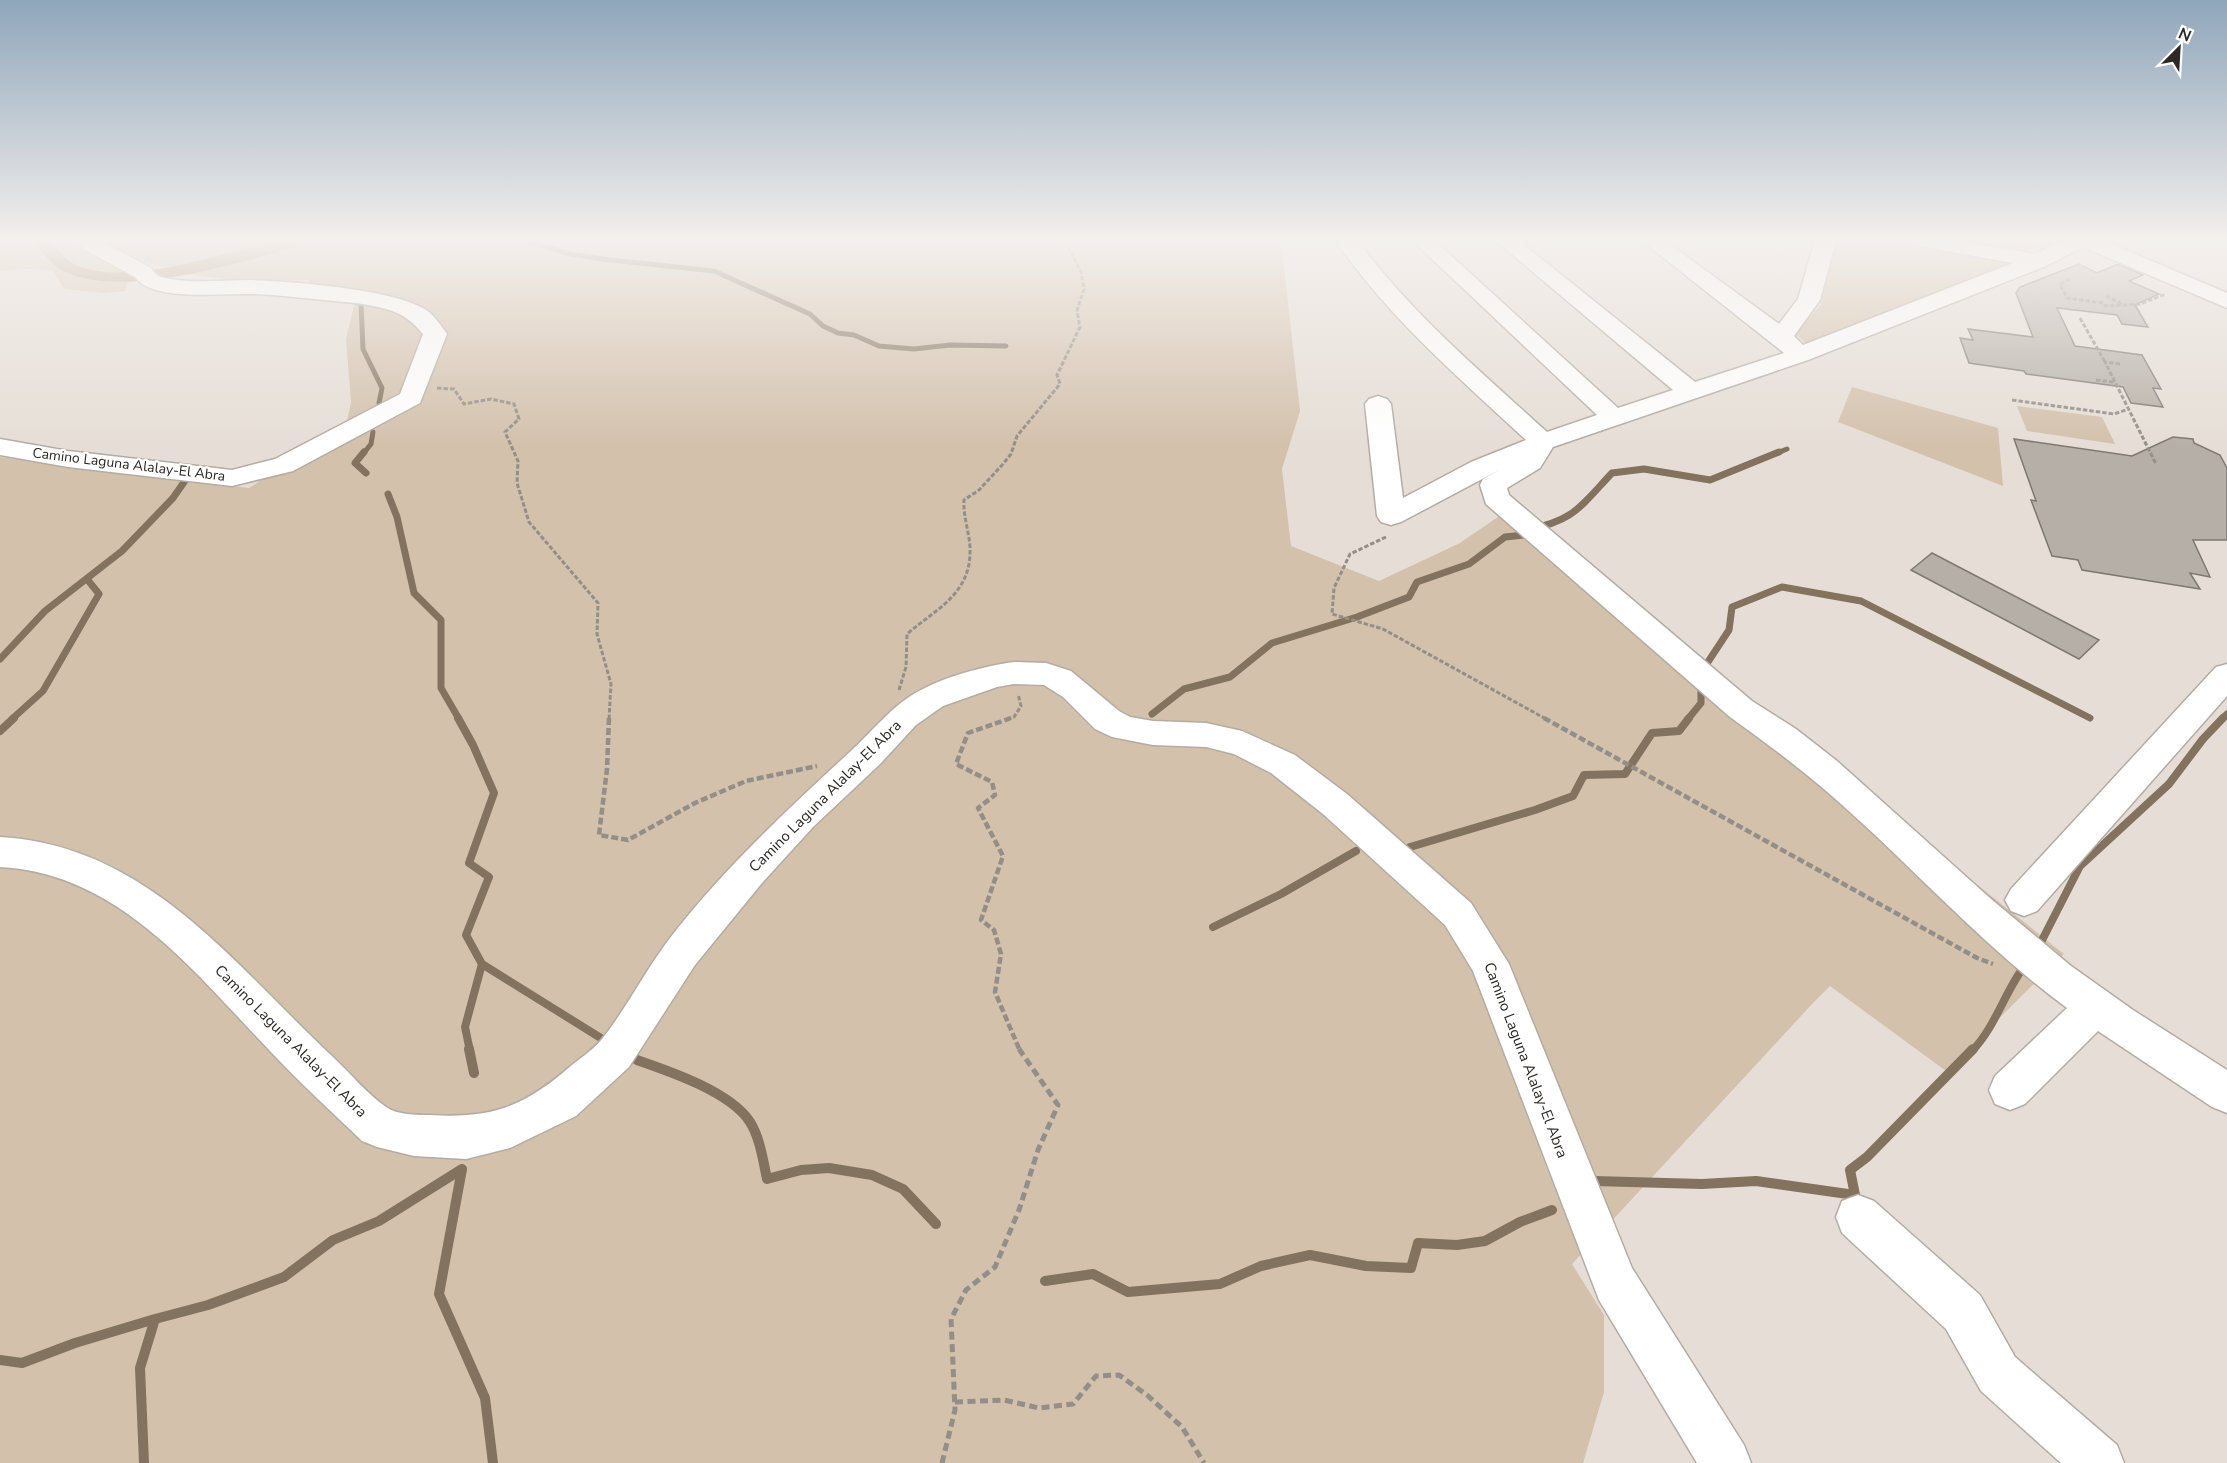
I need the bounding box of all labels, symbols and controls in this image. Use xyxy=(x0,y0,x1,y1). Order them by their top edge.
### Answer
north arrow xyxy=(2149,18,2209,78)
text: N xyxy=(2175,23,2195,48)
street label: Camino Laguna Alalay-El Abra xyxy=(32,443,226,486)
street label: Camino Laguna Alalay-El Abra xyxy=(744,715,906,877)
street label: Camino Laguna Alalay-El Abra xyxy=(1479,959,1573,1161)
street label: Camino Laguna Alalay-El Abra xyxy=(210,960,372,1122)

